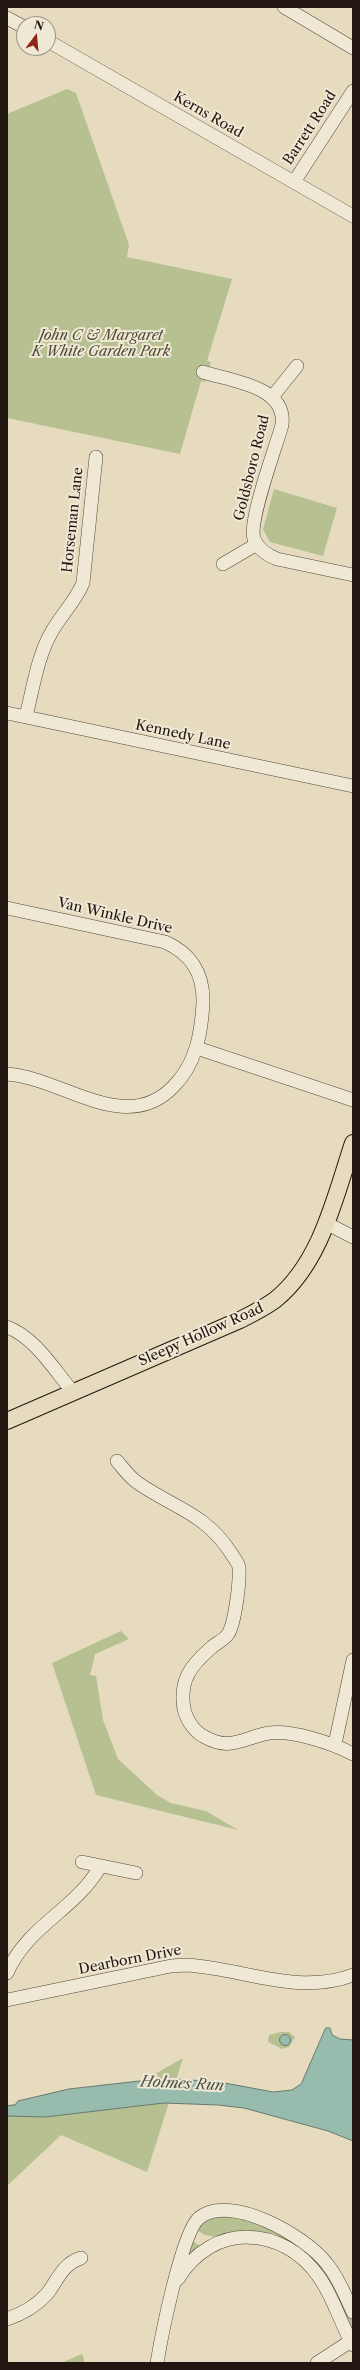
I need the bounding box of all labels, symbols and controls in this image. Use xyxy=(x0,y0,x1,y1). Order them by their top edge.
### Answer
north arrow xyxy=(16,16,56,56)
text: N xyxy=(33,17,46,33)
street label: Kerns Road xyxy=(170,88,246,142)
street label: Barrett Road xyxy=(280,88,340,168)
park label: John C & Margaret K White Garden Park xyxy=(32,328,170,360)
street label: Goldsboro Road xyxy=(231,413,273,523)
street label: Horseman Lane xyxy=(59,466,87,574)
street label: Kennedy Lane xyxy=(134,717,232,753)
street label: Van Winkle Drive xyxy=(56,895,174,937)
street label: Sleepy Hollow Road xyxy=(136,1300,266,1370)
street label: Dearborn Drive xyxy=(77,1942,183,1978)
water label: Holmes Run xyxy=(140,2073,224,2095)

